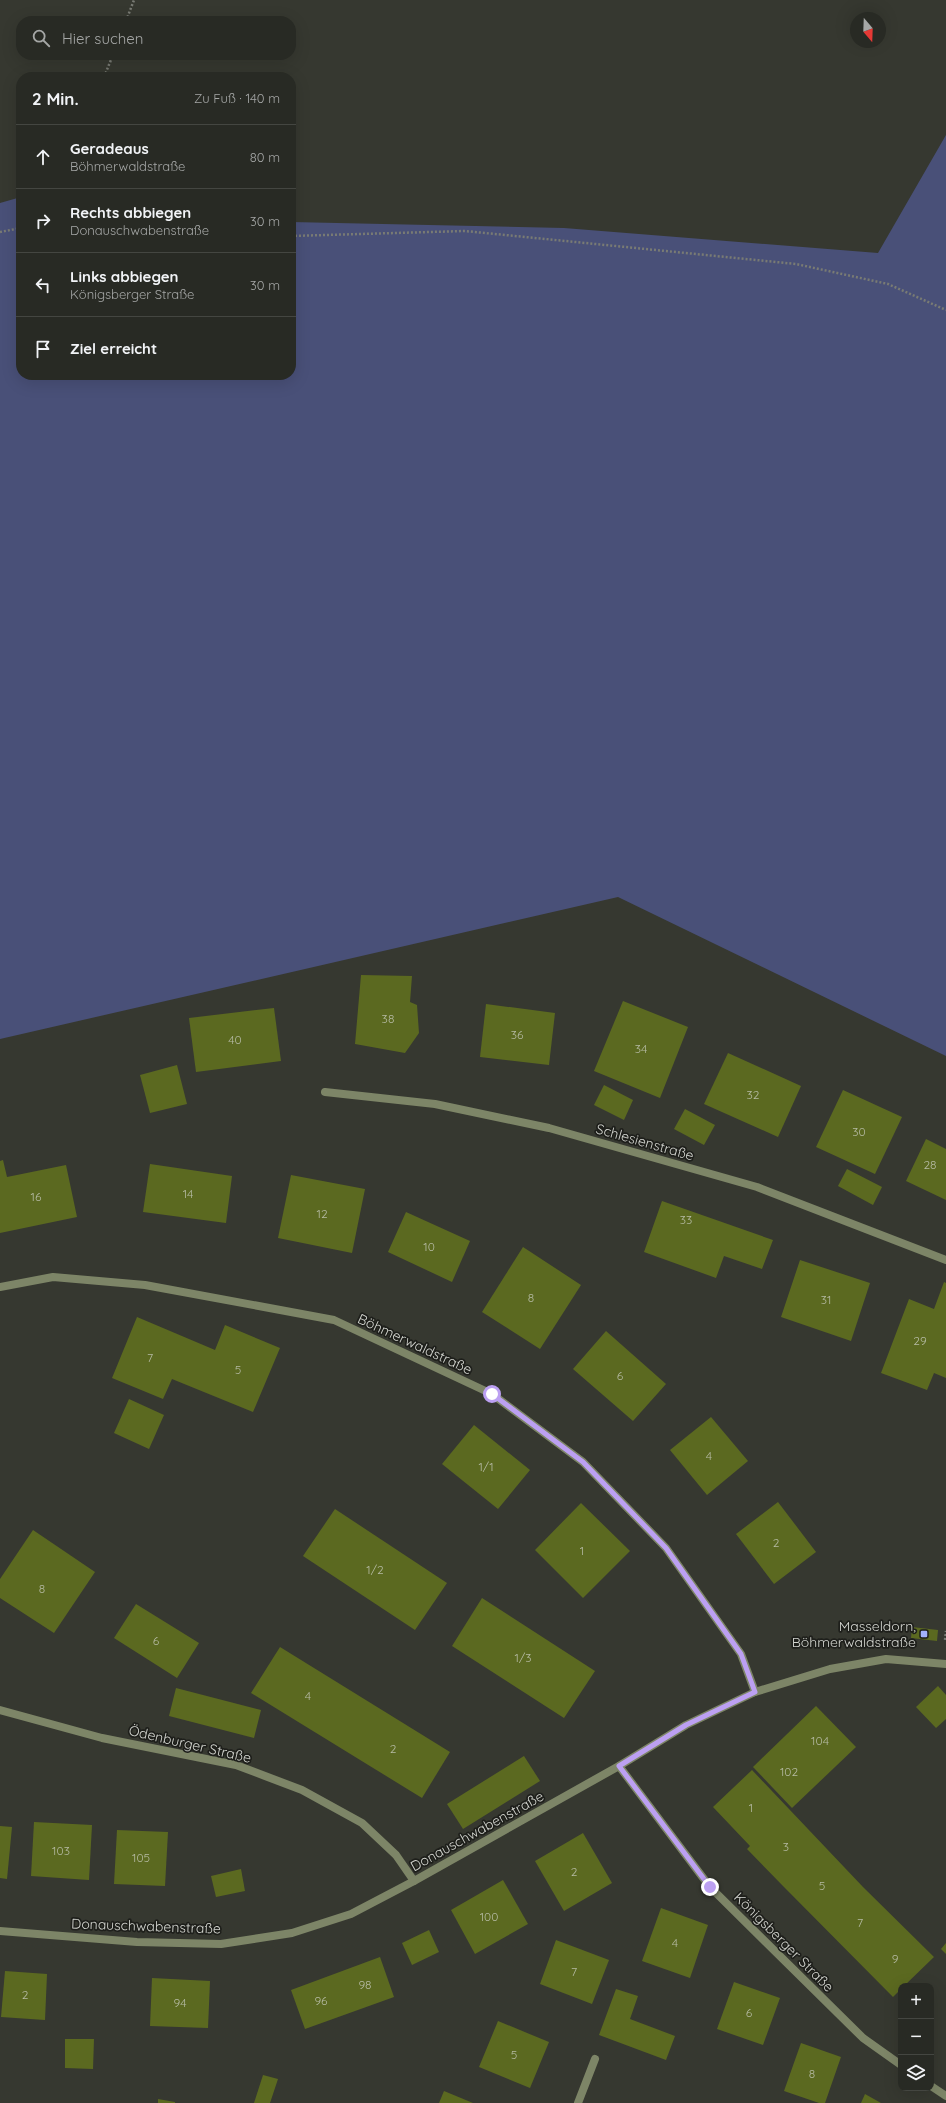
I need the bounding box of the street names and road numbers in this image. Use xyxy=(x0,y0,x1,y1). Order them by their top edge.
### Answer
street label: Schlesienstraße xyxy=(594,1119,696,1165)
street label: Böhmerwaldstraße xyxy=(355,1310,475,1378)
street label: Ödenburger Straße xyxy=(127,1721,253,1767)
street label: Donauschwabenstraße xyxy=(407,1787,547,1875)
street label: Königsberger Straße xyxy=(730,1888,838,1996)
street label: Donauschwabenstraße xyxy=(71,1914,221,1938)

